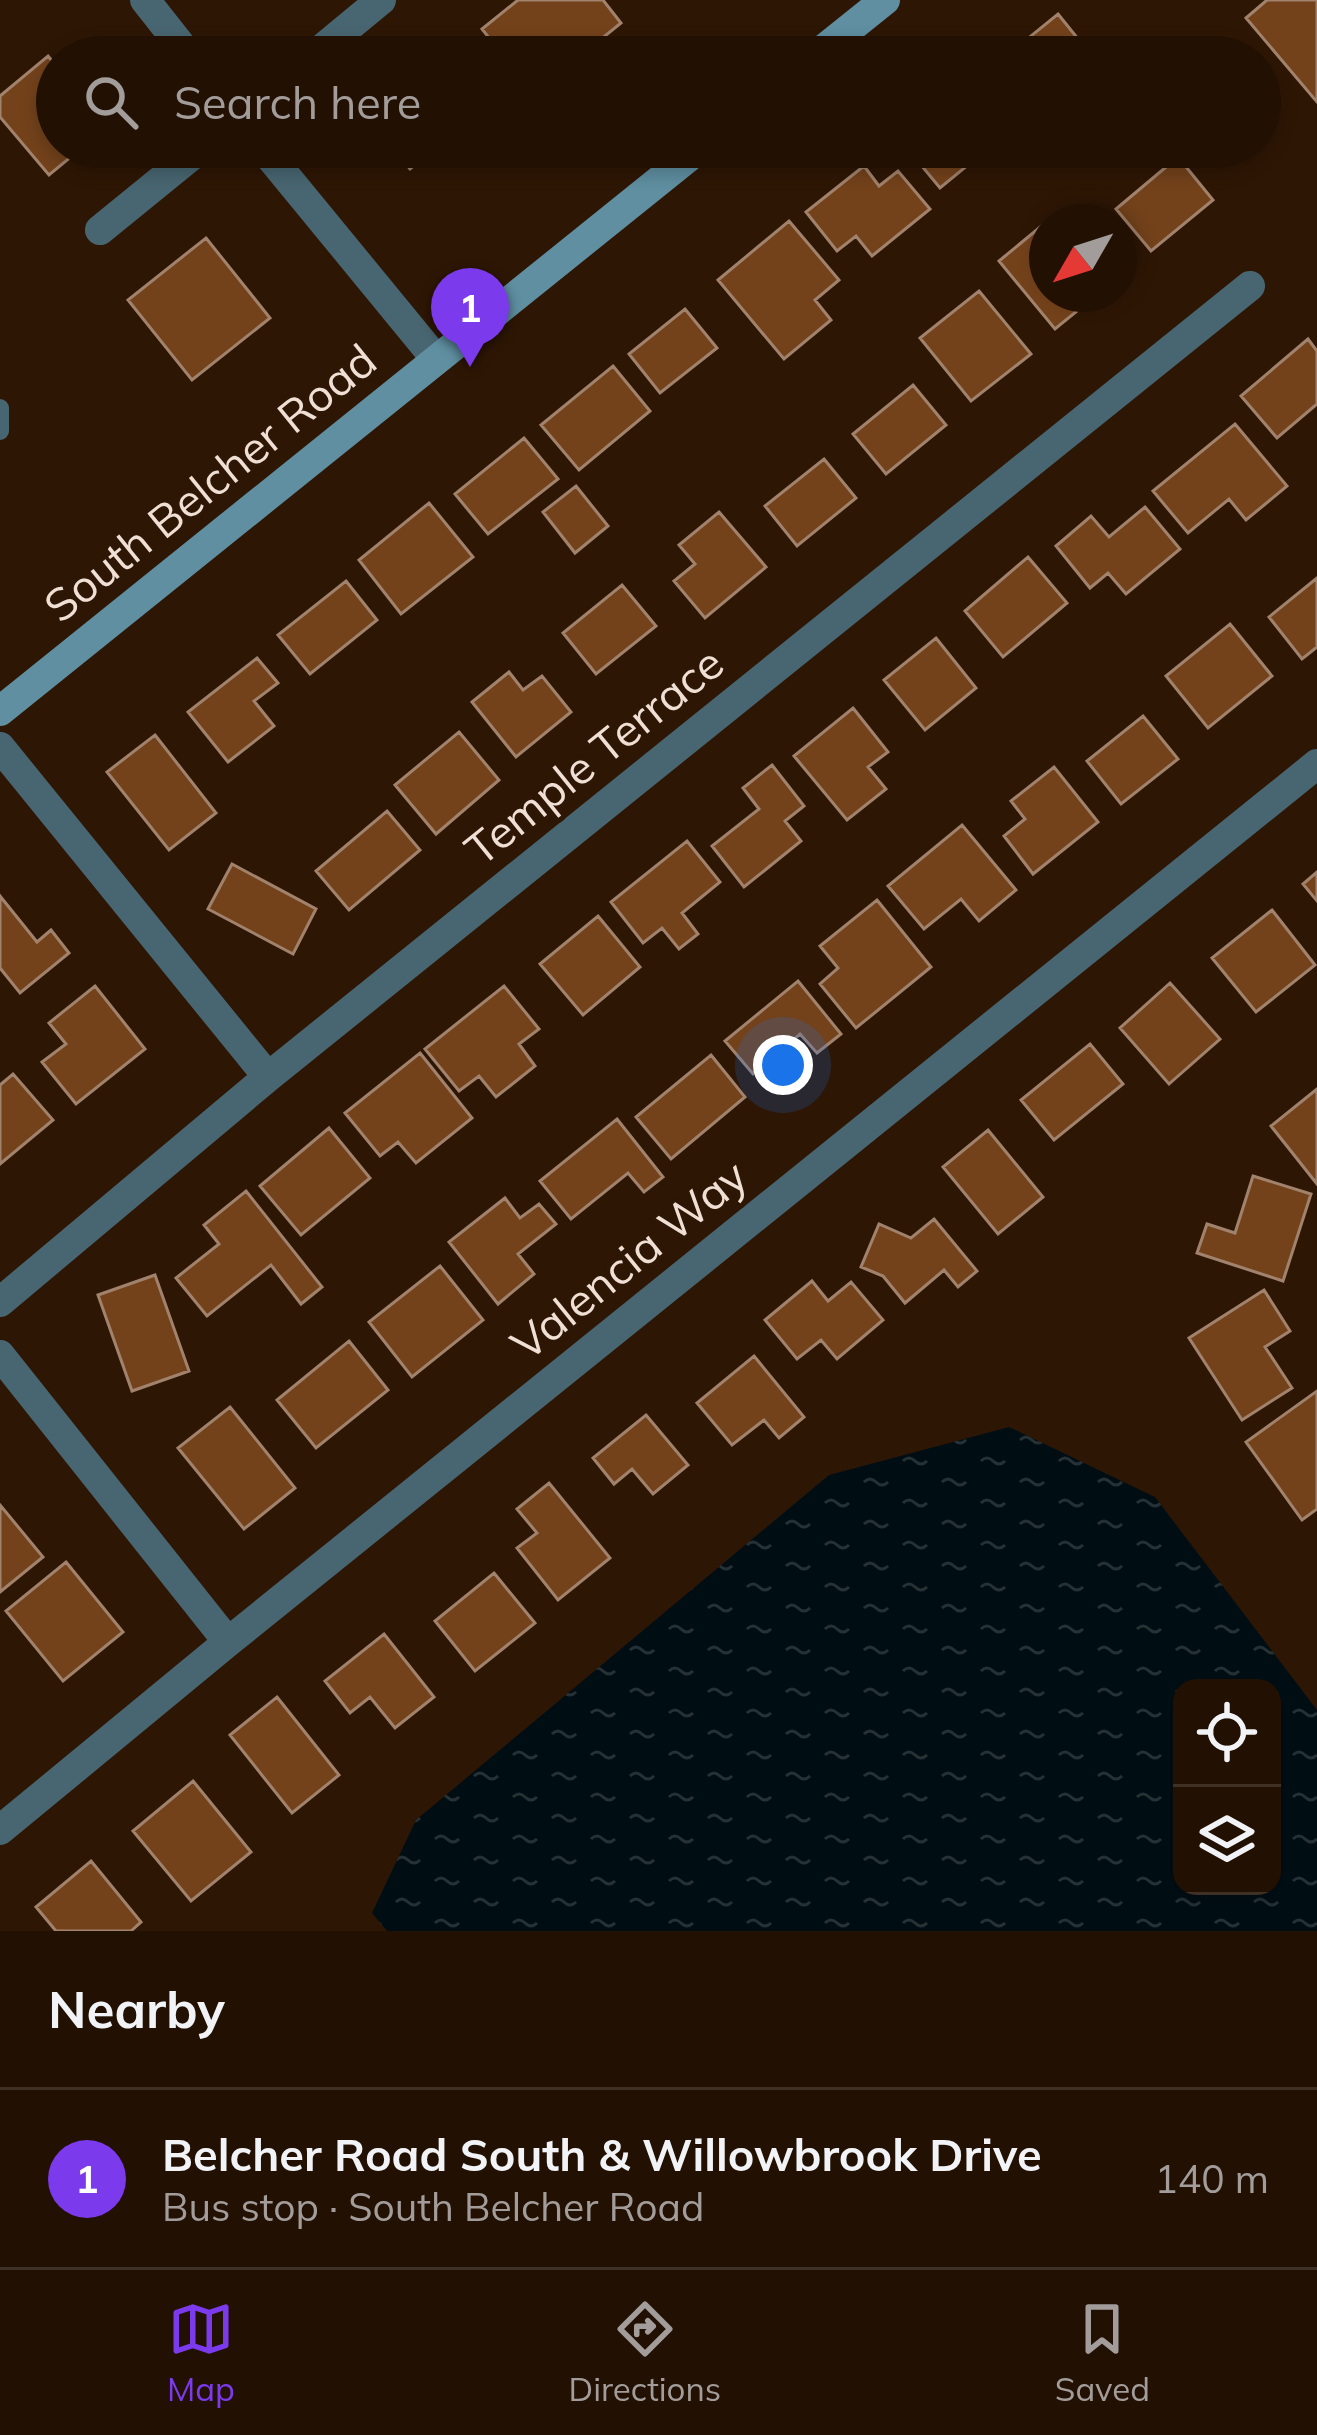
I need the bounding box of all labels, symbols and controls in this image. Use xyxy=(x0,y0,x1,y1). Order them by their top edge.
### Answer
search box xyxy=(36,36,1281,168)
icon: search xyxy=(78,69,144,135)
text: Search here xyxy=(174,74,421,130)
north arrow xyxy=(1029,204,1137,312)
pin: 1 xyxy=(431,268,509,367)
street label: South Belcher Road xyxy=(32,331,387,633)
street label: Temple Terrace xyxy=(453,634,734,876)
your location xyxy=(753,1035,813,1095)
street label: Valencia Way xyxy=(499,1147,758,1371)
map controls xyxy=(1173,1679,1281,1895)
button: locate xyxy=(1173,1679,1281,1787)
button: layers xyxy=(1173,1787,1281,1895)
text: Nearby xyxy=(48,1977,225,2041)
text: Belcher Road South & Willowbrook Drive xyxy=(162,2126,1042,2182)
text: 1 xyxy=(75,2154,99,2203)
text: 140 m xyxy=(1154,2154,1269,2203)
text: Bus stop · South Belcher Road xyxy=(162,2182,704,2231)
tab: Map xyxy=(167,2296,235,2409)
tab: Directions xyxy=(569,2296,721,2409)
tab: Saved xyxy=(1055,2296,1150,2409)

